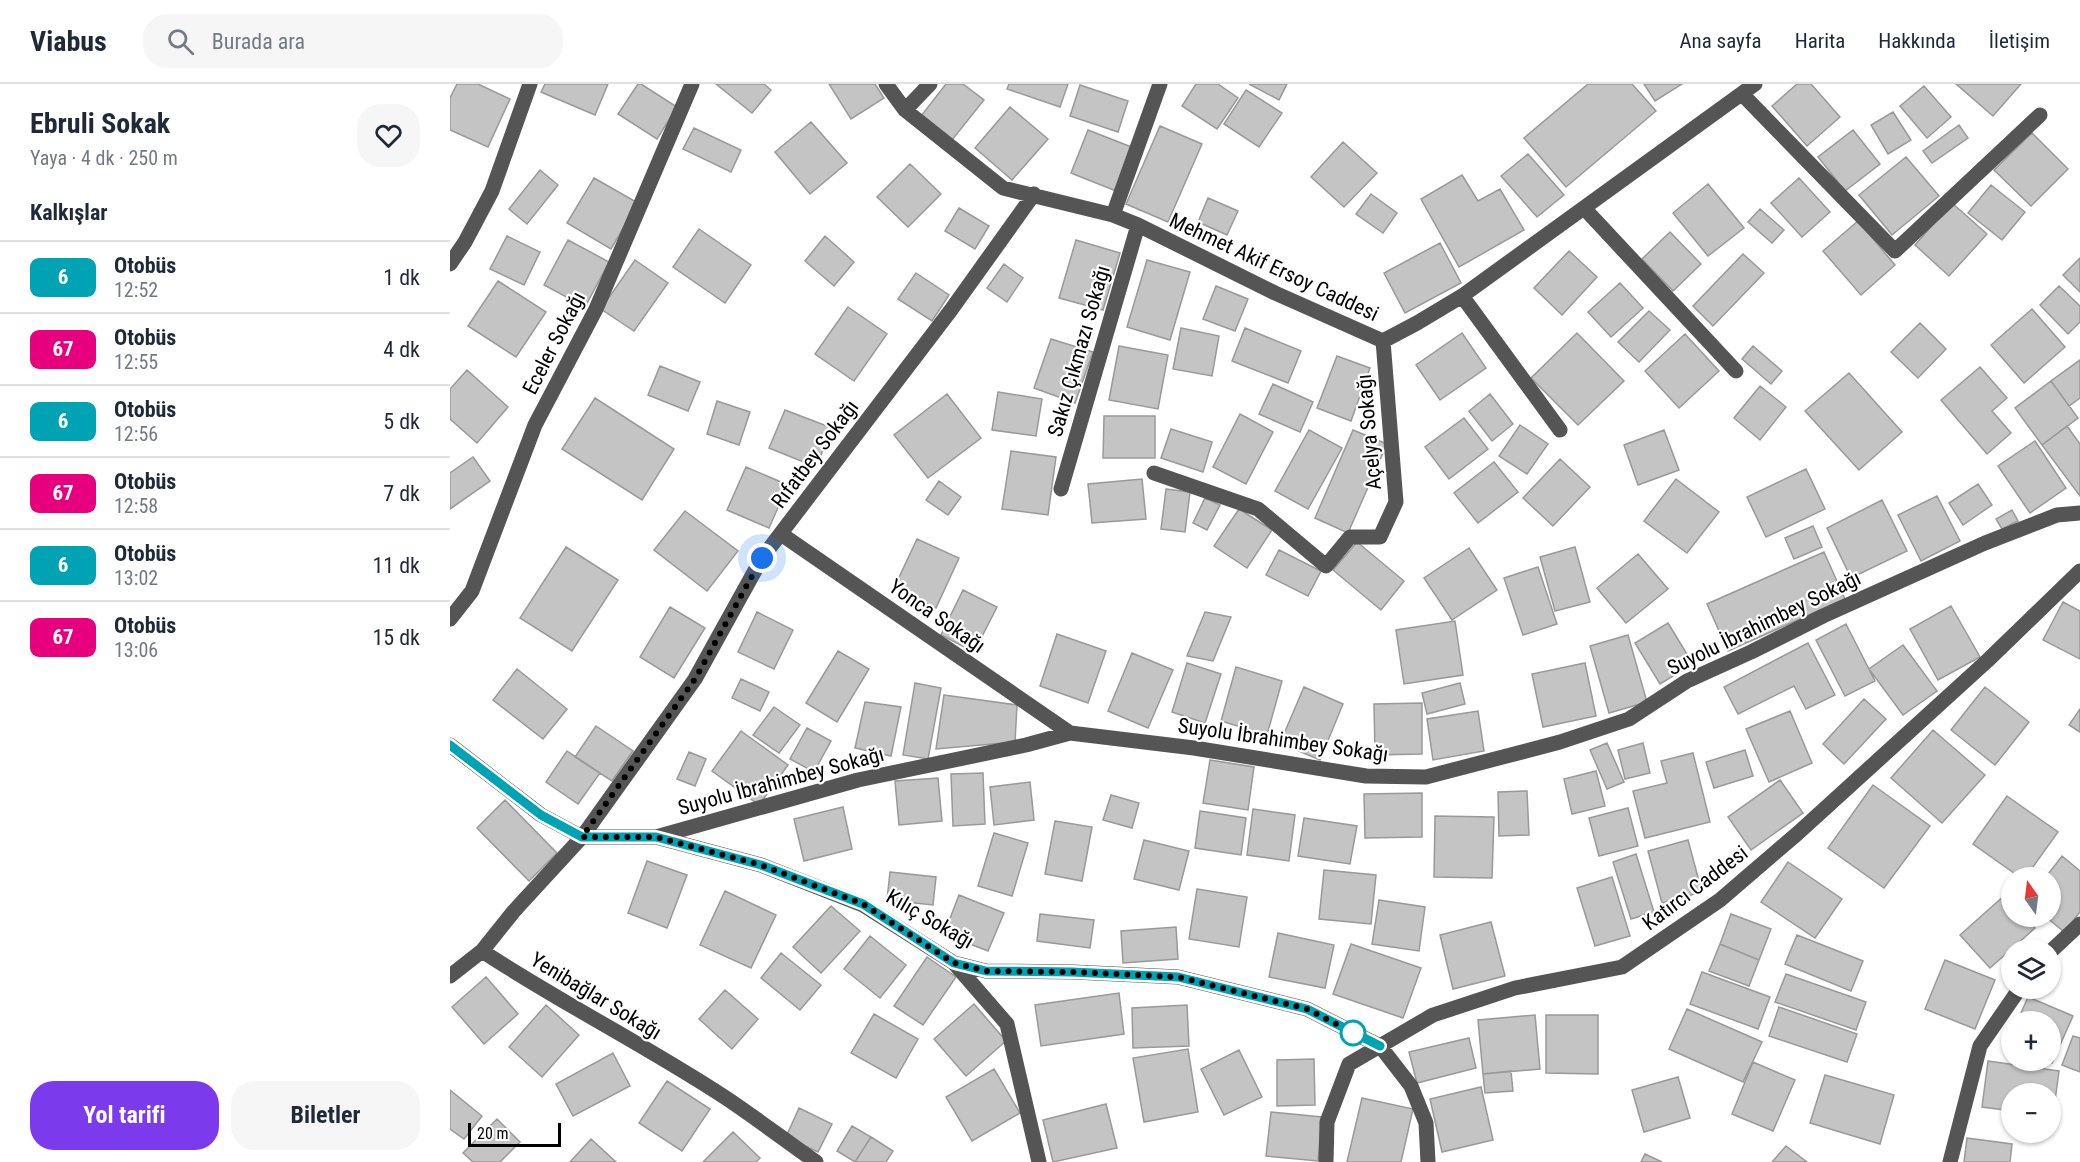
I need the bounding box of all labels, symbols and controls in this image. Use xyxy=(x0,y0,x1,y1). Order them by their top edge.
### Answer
search box xyxy=(143,14,563,68)
text: Viabus xyxy=(30,25,107,58)
icon: search xyxy=(164,25,197,58)
text: Burada ara xyxy=(212,29,305,54)
text: Ana sayfa xyxy=(1679,29,1762,53)
text: Harita xyxy=(1795,29,1845,53)
text: Hakkında xyxy=(1878,29,1956,53)
text: İletişim xyxy=(1989,29,2050,53)
button: heart xyxy=(357,104,420,167)
text: Ebruli Sokak xyxy=(30,107,170,140)
text: Yaya · 4 dk · 250 m xyxy=(30,146,178,170)
text: Kalkışlar xyxy=(30,200,108,225)
street label: Mehmet Akif Ersoy Caddesi xyxy=(1166,208,1382,326)
text: Otobüs xyxy=(114,253,176,278)
street label: Sakız Çıkmazı Sokağı xyxy=(1043,263,1115,439)
text: 6 xyxy=(58,265,68,289)
text: 1 dk xyxy=(383,265,420,290)
text: 12:52 xyxy=(114,278,158,302)
street label: Eceler Sokağı xyxy=(518,288,590,398)
text: Otobüs xyxy=(114,325,176,350)
text: 67 xyxy=(52,337,74,361)
text: 4 dk xyxy=(383,337,420,362)
text: 12:55 xyxy=(114,350,158,374)
street label: Açelya Sokağı xyxy=(1352,373,1386,491)
street label: Rıfatbey Sokağı xyxy=(767,395,863,513)
text: Otobüs xyxy=(114,397,176,422)
text: 6 xyxy=(58,409,68,433)
text: 5 dk xyxy=(383,409,420,434)
text: 12:56 xyxy=(114,422,158,446)
text: Otobüs xyxy=(114,469,176,494)
text: 67 xyxy=(52,481,74,505)
text: 7 dk xyxy=(383,481,420,506)
text: 12:58 xyxy=(114,494,158,518)
text: Otobüs xyxy=(114,541,176,566)
your location xyxy=(747,543,777,573)
text: 6 xyxy=(58,553,68,577)
text: 11 dk xyxy=(372,553,420,578)
text: 13:02 xyxy=(114,566,158,590)
street label: Suyolu İbrahimbey Sokağı xyxy=(1663,566,1865,680)
street label: Yonca Sokağı xyxy=(884,574,990,658)
text: Otobüs xyxy=(114,613,176,638)
text: 67 xyxy=(52,625,74,649)
text: 15 dk xyxy=(372,625,420,650)
text: 13:06 xyxy=(114,638,158,662)
street label: Suyolu İbrahimbey Sokağı xyxy=(1176,713,1390,767)
street label: Suyolu İbrahimbey Sokağı xyxy=(675,742,887,820)
street label: Katırcı Caddesi xyxy=(1638,841,1752,935)
north arrow xyxy=(2001,867,2061,927)
map controls xyxy=(2001,867,2061,1143)
street label: Kılıç Sokağı xyxy=(882,884,978,954)
button: layers xyxy=(2001,939,2061,999)
street label: Yenibağlar Sokağı xyxy=(526,948,666,1044)
button: + xyxy=(2001,1011,2061,1071)
unlabelled marker xyxy=(1340,1020,1366,1046)
button: Yol tarifi xyxy=(30,1081,219,1150)
button: Biletler xyxy=(231,1081,420,1150)
button: − xyxy=(2001,1083,2061,1143)
scale bar xyxy=(468,1120,561,1148)
text: 20 m xyxy=(477,1124,509,1143)

